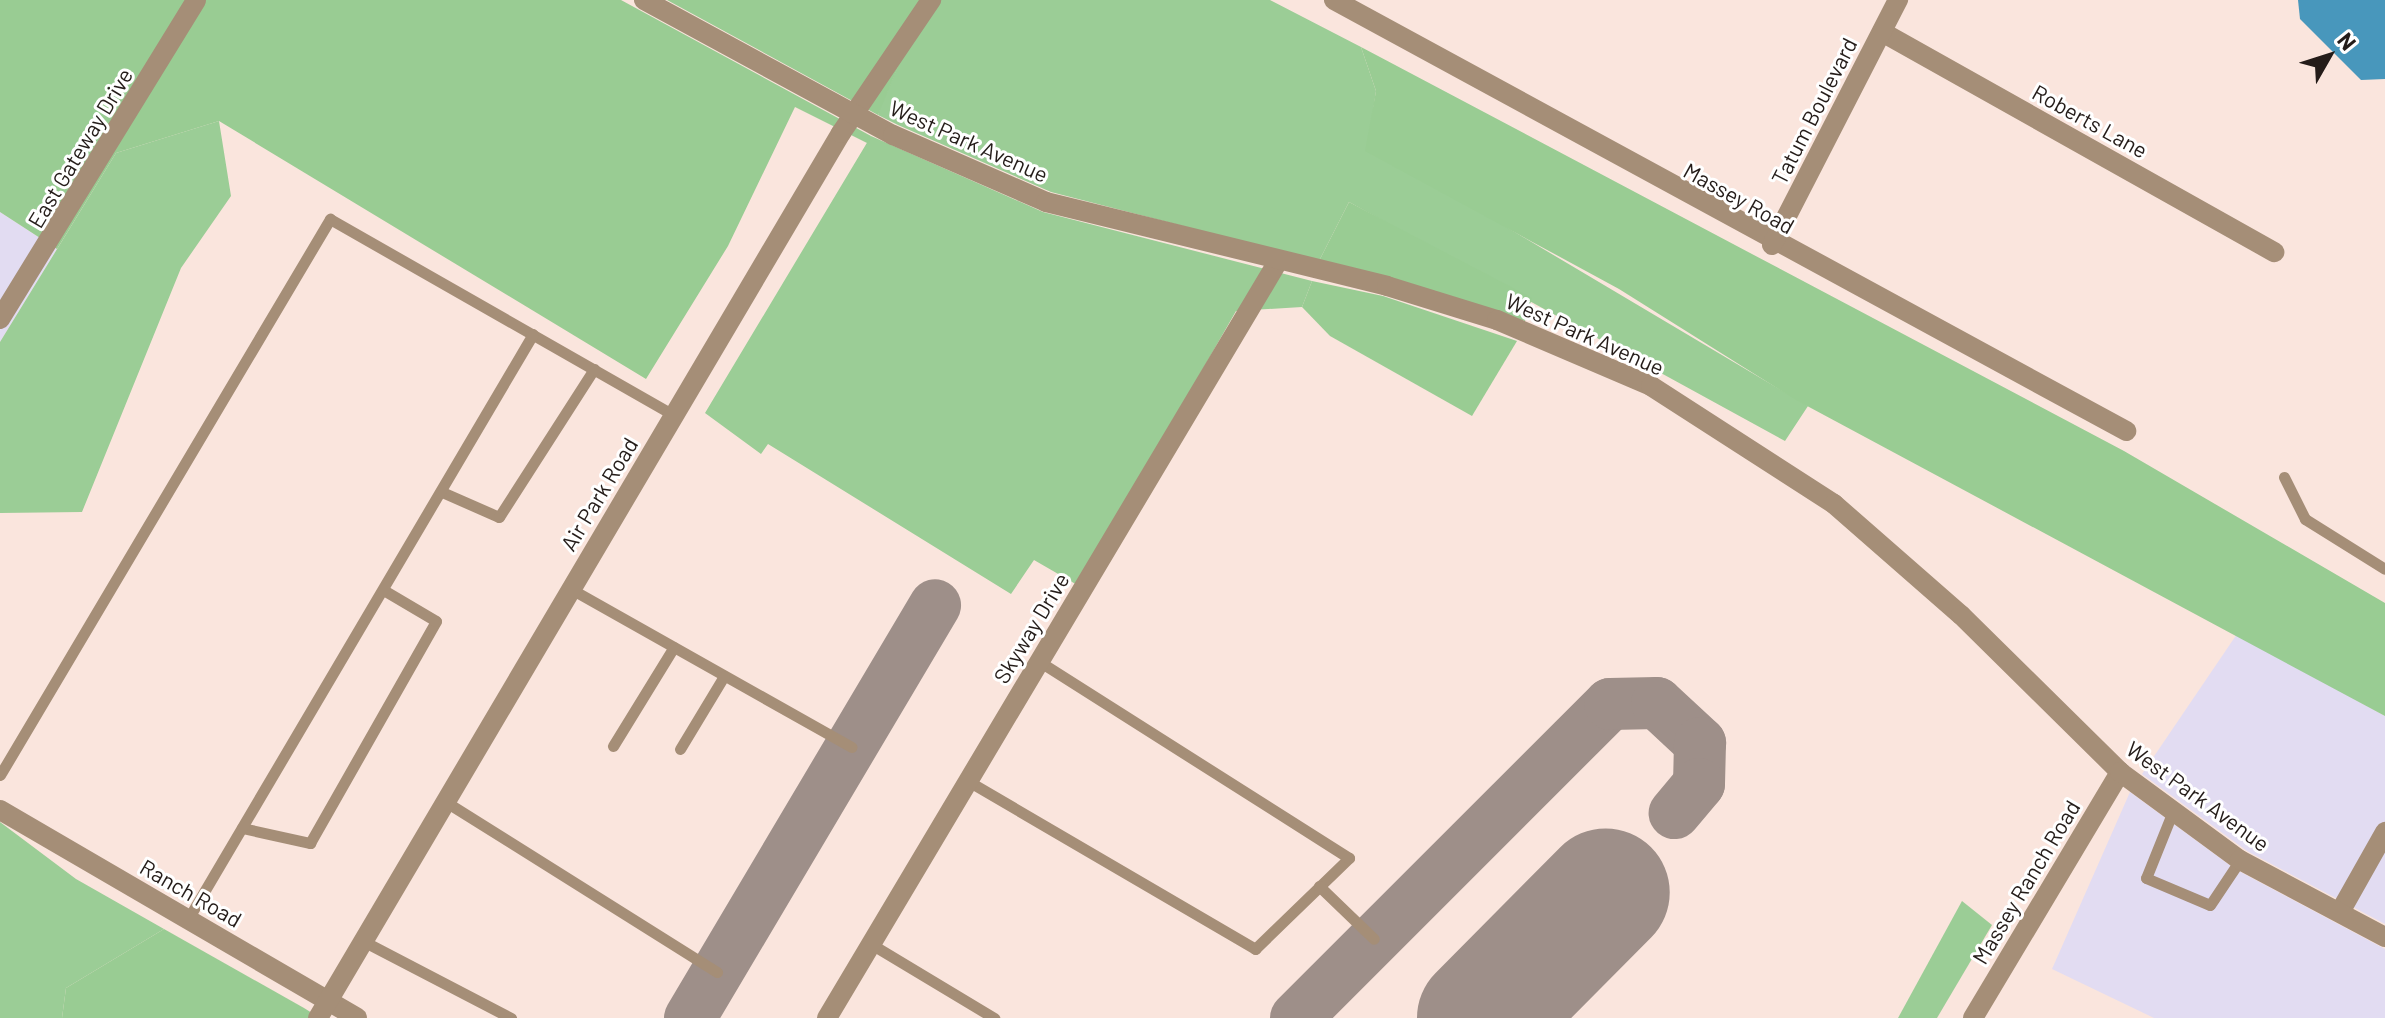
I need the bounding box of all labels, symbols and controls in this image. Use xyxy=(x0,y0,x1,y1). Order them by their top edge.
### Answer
north arrow xyxy=(2289,16,2369,96)
text: N xyxy=(2333,27,2362,55)
street label: Tatum Boulevard xyxy=(1766,33,1862,189)
street label: East Gateway Drive xyxy=(22,63,138,233)
street label: Roberts Lane xyxy=(2028,79,2152,163)
street label: West Park Avenue xyxy=(886,94,1052,188)
street label: Massey Road xyxy=(1679,157,1799,239)
street label: West Park Avenue xyxy=(1502,287,1668,381)
street label: Air Park Road xyxy=(555,432,643,556)
street label: Skyway Drive xyxy=(988,568,1074,688)
street label: West Park Avenue xyxy=(2121,735,2275,857)
street label: Massey Ranch Road xyxy=(1967,795,2085,969)
street label: Ranch Road xyxy=(136,853,246,933)

